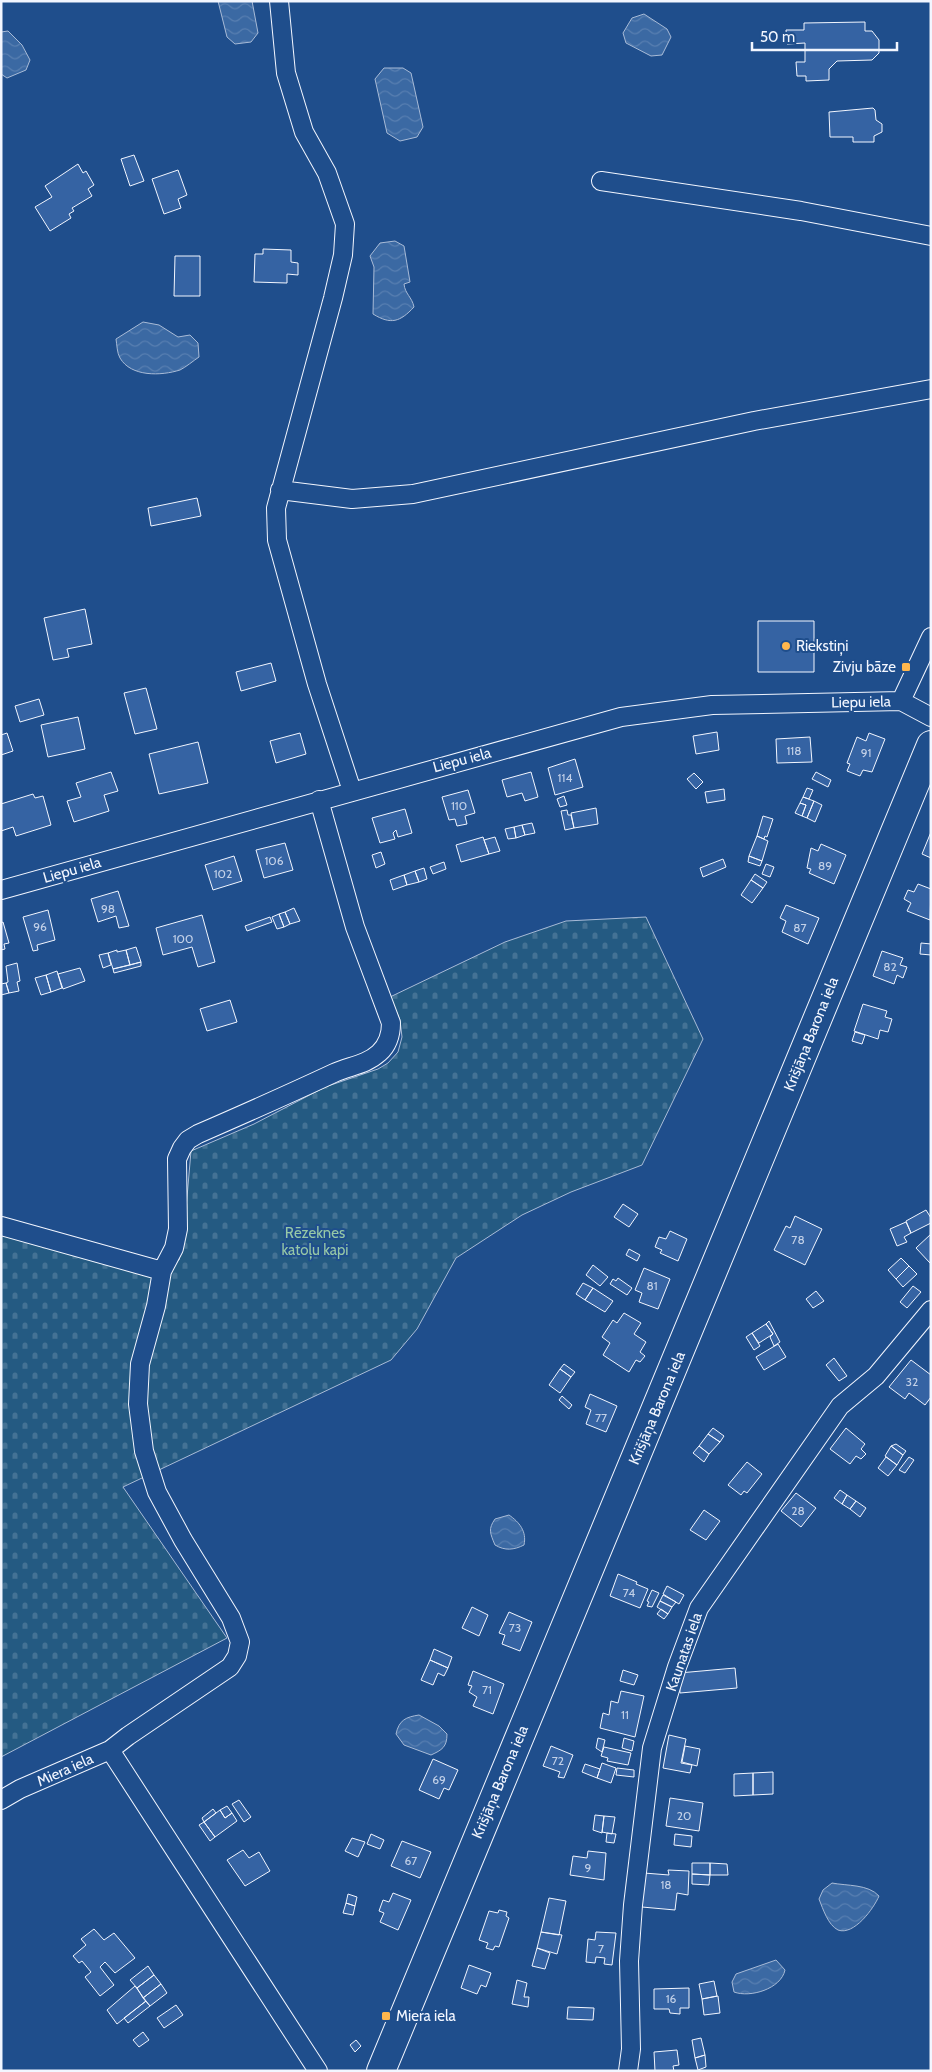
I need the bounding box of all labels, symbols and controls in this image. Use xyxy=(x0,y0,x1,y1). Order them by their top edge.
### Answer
scale bar xyxy=(752,20,897,52)
text: 50 m xyxy=(760,28,795,46)
place label: Riekstiņi xyxy=(796,637,849,656)
marker: Riekstiņi xyxy=(780,640,792,652)
place label: Zivju bāze xyxy=(833,658,896,676)
marker: Zivju bāze xyxy=(900,661,912,673)
street label: Liepu iela xyxy=(831,692,892,712)
street label: Liepu iela xyxy=(431,743,494,776)
house number: 118 xyxy=(786,743,802,758)
house number: 91 xyxy=(861,745,871,760)
house number: 114 xyxy=(558,770,572,785)
house number: 110 xyxy=(451,798,467,813)
street label: Liepu iela xyxy=(41,853,104,887)
house number: 106 xyxy=(264,853,284,868)
house number: 89 xyxy=(818,858,832,873)
house number: 102 xyxy=(214,866,232,881)
house number: 98 xyxy=(101,901,115,916)
house number: 96 xyxy=(33,919,47,934)
house number: 87 xyxy=(793,920,807,935)
house number: 100 xyxy=(173,931,193,946)
house number: 82 xyxy=(883,959,897,974)
street label: Krišjāņa Barona iela xyxy=(780,974,843,1094)
park label: Rēzeknes katoļu kapi xyxy=(281,1224,349,1260)
house number: 78 xyxy=(791,1232,805,1247)
house number: 81 xyxy=(646,1278,658,1293)
street label: Krišjāņa Barona iela xyxy=(625,1348,690,1468)
house number: 32 xyxy=(906,1374,918,1389)
house number: 77 xyxy=(595,1410,607,1425)
house number: 28 xyxy=(791,1503,805,1518)
house number: 74 xyxy=(623,1585,635,1600)
street label: Kaunatas iela xyxy=(662,1609,706,1694)
house number: 73 xyxy=(509,1620,521,1635)
house number: 71 xyxy=(482,1682,492,1697)
house number: 11 xyxy=(621,1707,629,1722)
street label: Krišjāņa Barona iela xyxy=(468,1722,533,1842)
street label: Miera iela xyxy=(34,1749,97,1790)
house number: 72 xyxy=(552,1753,564,1768)
house number: 69 xyxy=(432,1772,446,1787)
house number: 20 xyxy=(677,1808,691,1823)
house number: 67 xyxy=(405,1853,417,1868)
house number: 9 xyxy=(585,1860,592,1875)
house number: 18 xyxy=(660,1877,672,1892)
house number: 7 xyxy=(598,1941,604,1956)
house number: 16 xyxy=(666,1991,677,2006)
place label: Miera iela xyxy=(396,2007,456,2025)
marker: Miera iela xyxy=(380,2010,392,2022)

